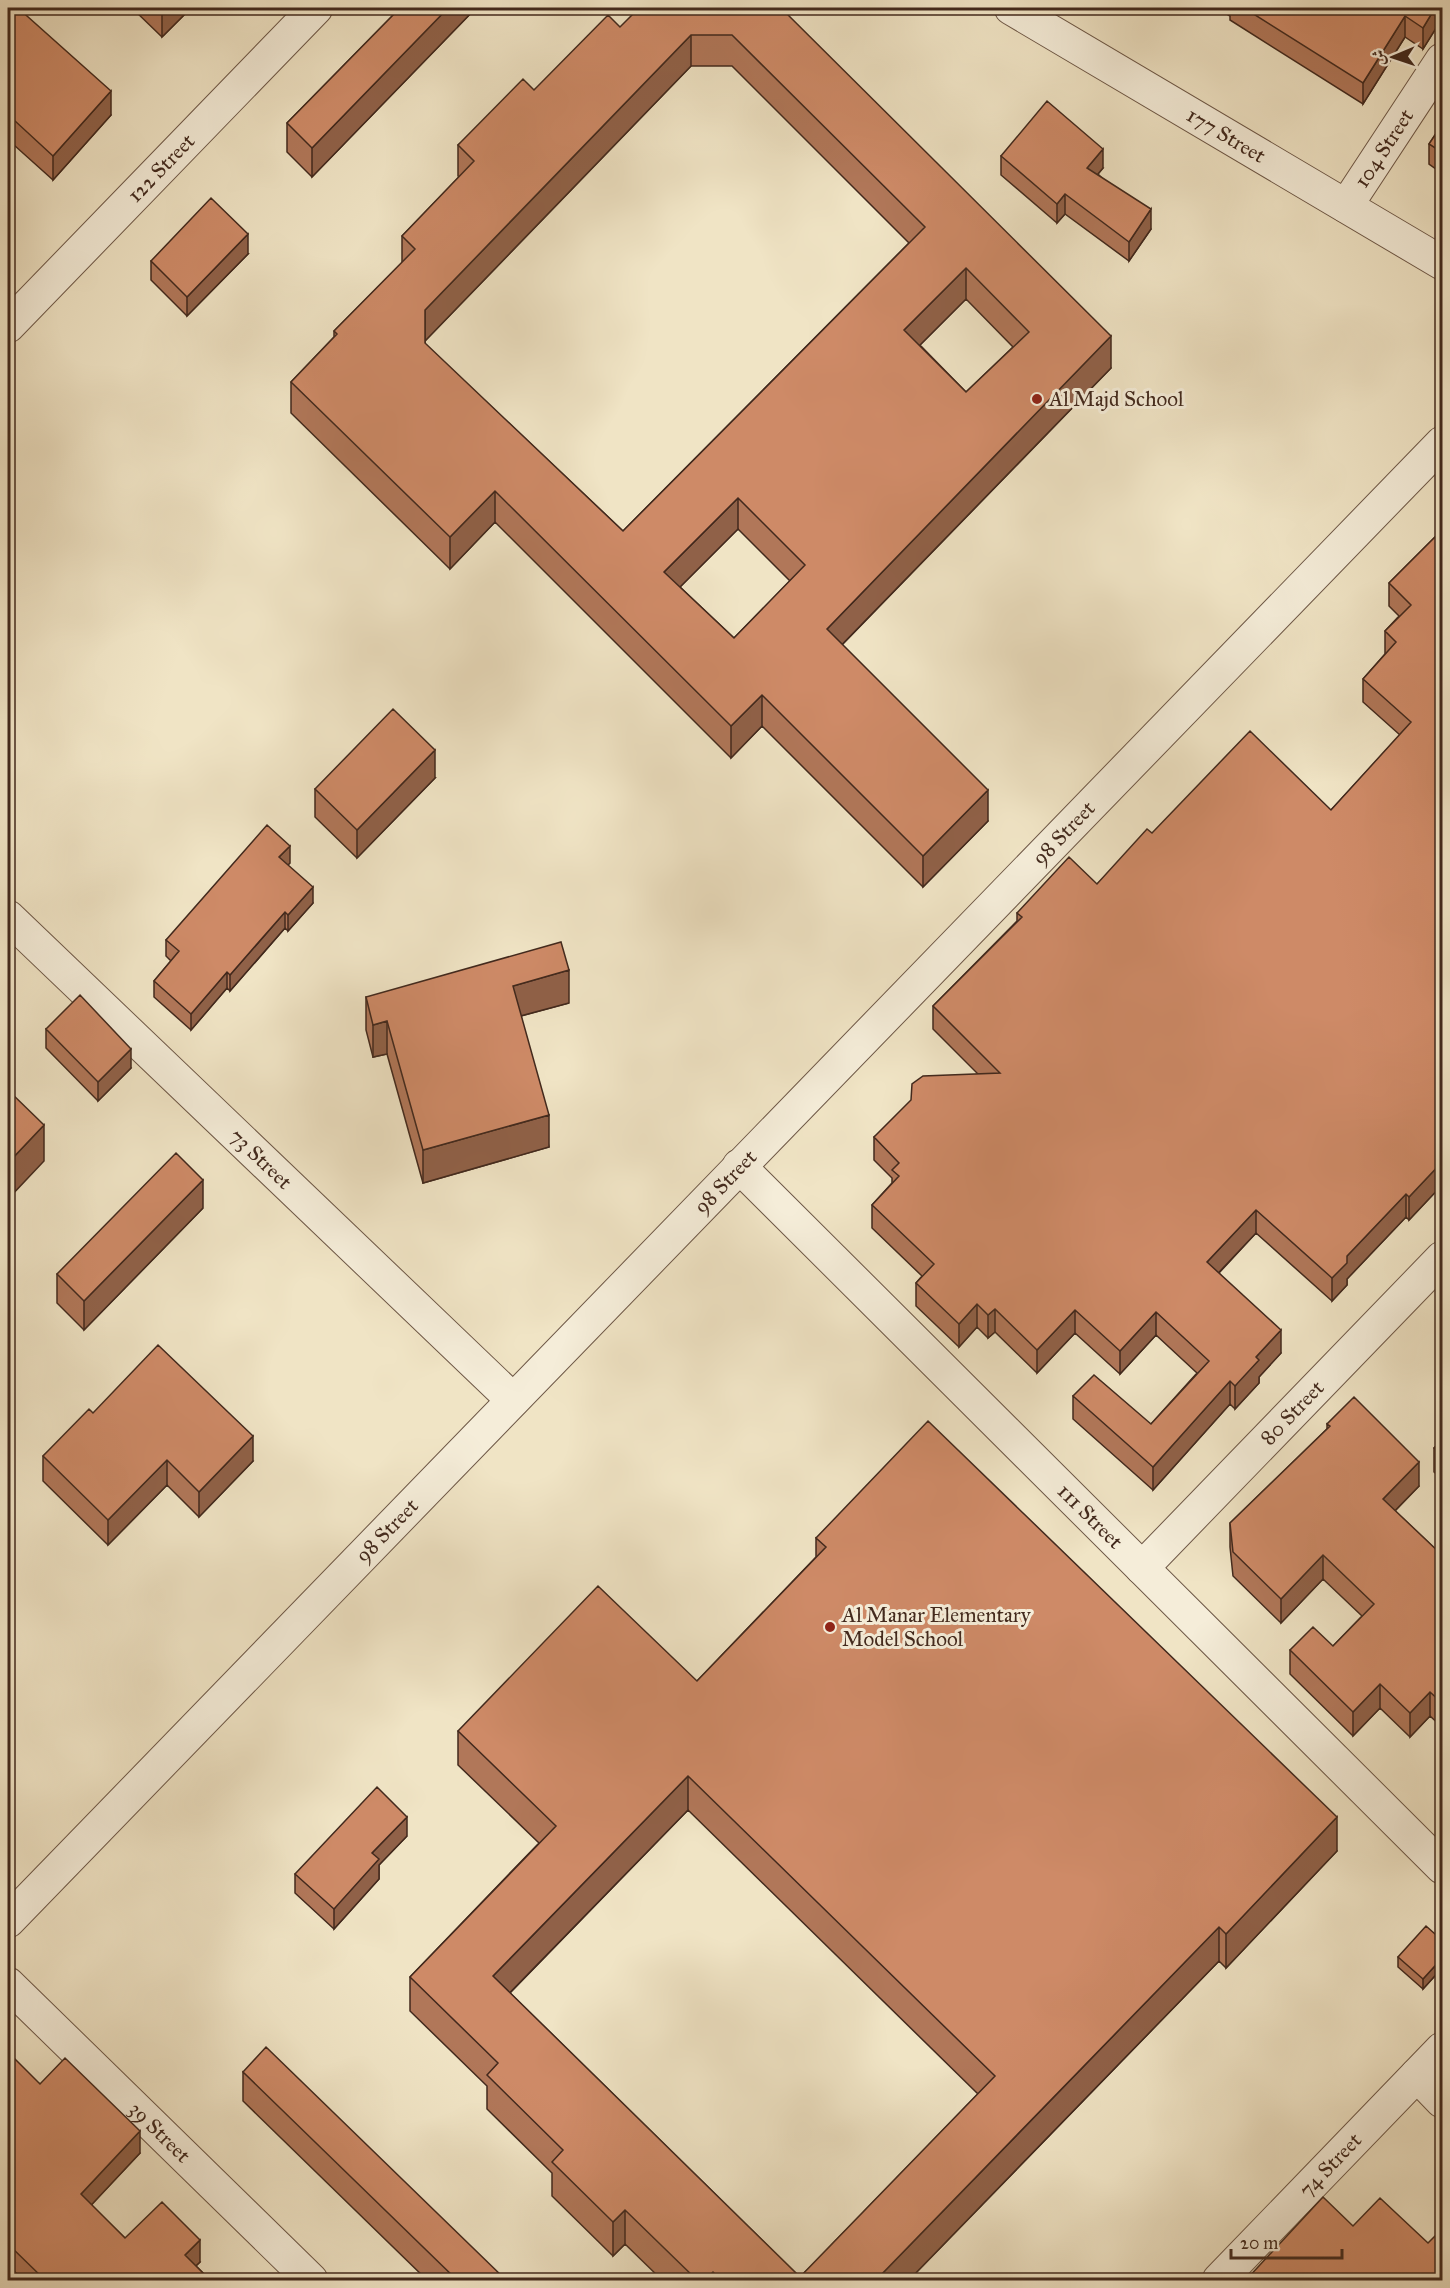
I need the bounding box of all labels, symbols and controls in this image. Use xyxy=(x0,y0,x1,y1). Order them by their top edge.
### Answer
north arrow xyxy=(1363,27,1423,87)
text: ش xyxy=(1369,49,1388,66)
street label: 177 Street xyxy=(1182,102,1271,169)
street label: 104 Street xyxy=(1349,104,1419,193)
street label: 122 Street xyxy=(122,128,201,208)
place label: Al Majd School xyxy=(1048,386,1184,412)
marker: Al Majd School xyxy=(1030,392,1044,406)
street label: 98 Street xyxy=(1027,795,1101,870)
street label: 73 Street xyxy=(224,1123,298,1195)
street label: 98 Street xyxy=(688,1144,763,1219)
street label: 80 Street xyxy=(1255,1375,1330,1451)
street label: 111 Street xyxy=(1052,1478,1129,1555)
street label: 98 Street xyxy=(350,1493,424,1568)
place label: Al Manar Elementary Model School xyxy=(841,1602,1032,1652)
marker: Al Manar Elementary Model School xyxy=(823,1620,837,1634)
street label: 39 Street xyxy=(123,2096,196,2169)
street label: 74 Street xyxy=(1293,2127,1367,2202)
scale bar xyxy=(1231,2222,1342,2260)
text: 20 m xyxy=(1240,2232,1278,2254)

